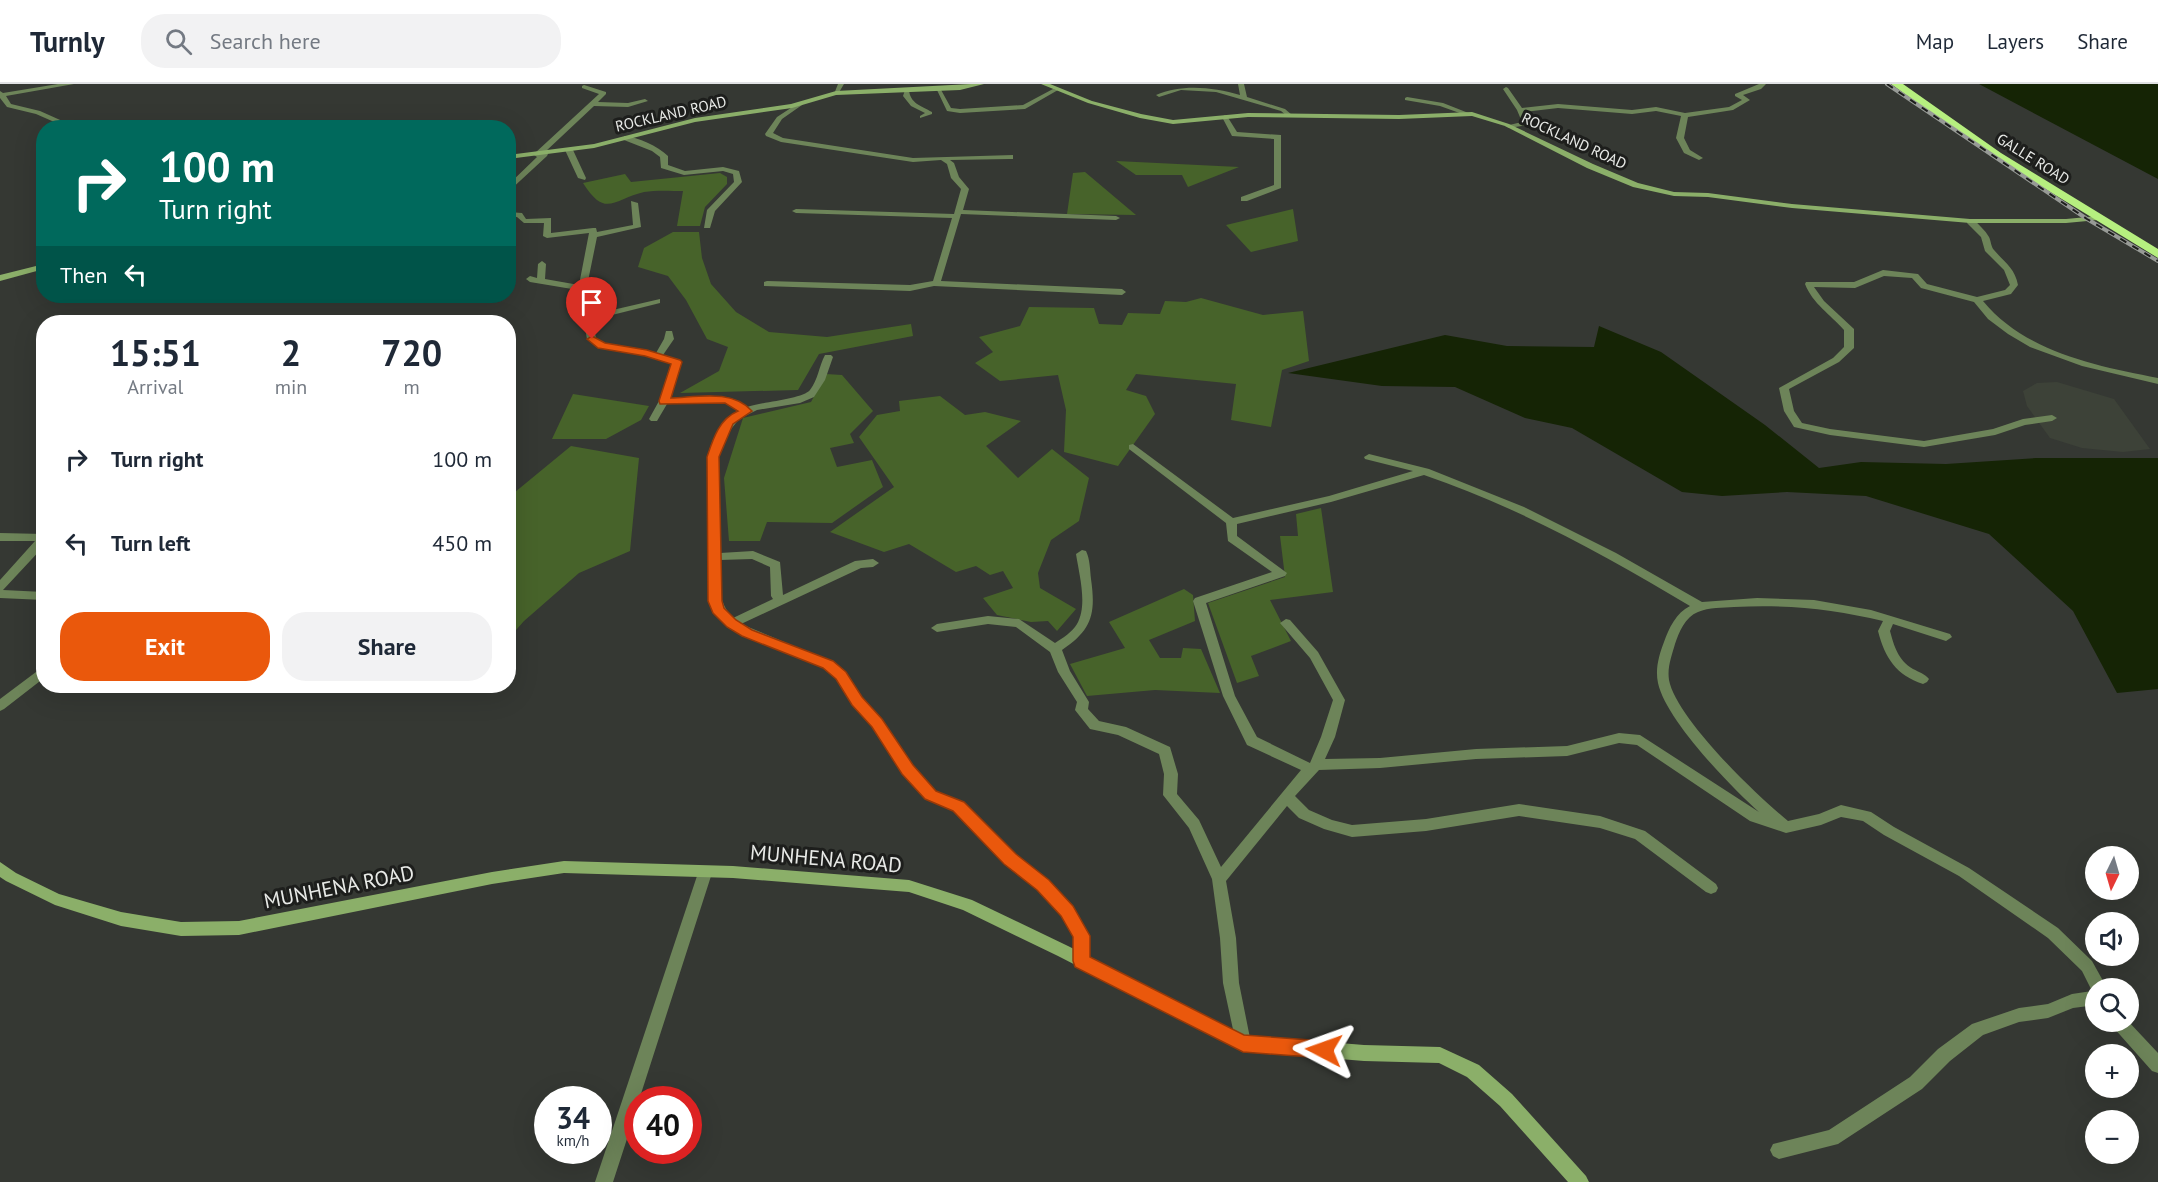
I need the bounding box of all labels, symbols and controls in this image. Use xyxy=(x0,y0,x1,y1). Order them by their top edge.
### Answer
search box xyxy=(141,14,561,68)
text: Turnly xyxy=(30,23,105,60)
icon: search xyxy=(162,25,195,58)
text: Search here xyxy=(210,27,321,55)
text: Map xyxy=(1916,28,1954,55)
text: Layers xyxy=(1987,28,2044,55)
text: Share xyxy=(2077,28,2128,55)
street label: ROCKLAND ROAD xyxy=(613,91,728,136)
street label: ROCKLAND ROAD xyxy=(1519,108,1630,173)
street label: GALLE ROAD xyxy=(1993,129,2073,188)
text: 100 m xyxy=(159,139,275,194)
icon: right xyxy=(60,144,138,222)
text: Turn right xyxy=(159,192,272,226)
icon: left xyxy=(119,258,152,291)
text: Then xyxy=(60,261,107,289)
pin xyxy=(566,277,617,339)
icon: arrive xyxy=(575,286,608,319)
text: 15:51 xyxy=(110,329,201,376)
text: 2 xyxy=(281,329,301,376)
text: 720 xyxy=(381,329,442,376)
text: Arrival xyxy=(127,374,183,400)
text: min xyxy=(275,374,307,400)
text: m xyxy=(404,374,420,400)
icon: right xyxy=(60,443,93,476)
text: Turn right xyxy=(111,445,203,473)
text: 100 m xyxy=(432,445,492,473)
icon: left xyxy=(60,527,93,560)
text: Turn left xyxy=(111,529,191,557)
text: 450 m xyxy=(432,529,492,557)
button: Exit xyxy=(60,612,270,681)
button: Share xyxy=(282,612,492,681)
street label: MUNHENA ROAD xyxy=(749,838,903,879)
north arrow xyxy=(2085,846,2139,900)
map controls xyxy=(2085,846,2139,1164)
street label: MUNHENA ROAD xyxy=(262,859,416,914)
button: sound xyxy=(2085,912,2139,966)
button: search xyxy=(2085,978,2139,1032)
position arrow xyxy=(1292,1018,1356,1082)
button: + xyxy=(2085,1044,2139,1098)
speed limit sign: 40 xyxy=(624,1086,702,1164)
text: 34 xyxy=(556,1098,590,1137)
button: − xyxy=(2085,1110,2139,1164)
text: km/h xyxy=(557,1131,589,1150)

